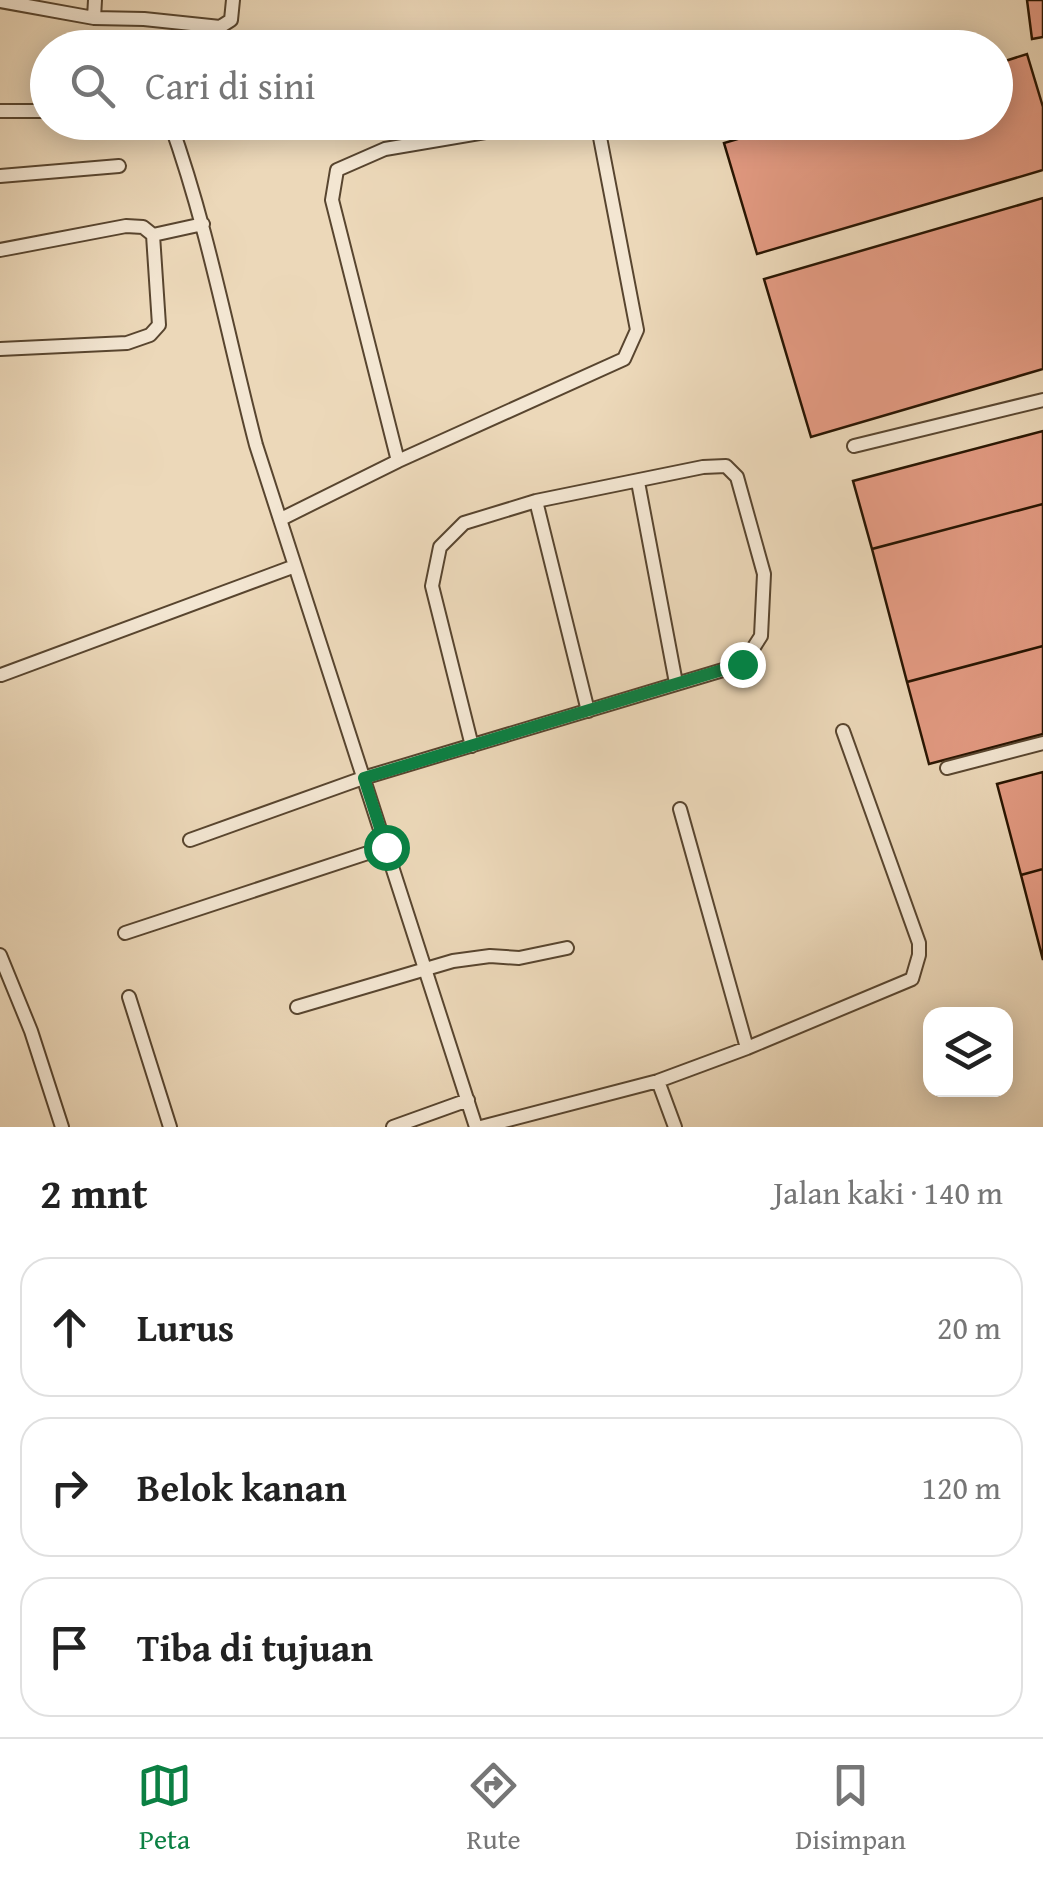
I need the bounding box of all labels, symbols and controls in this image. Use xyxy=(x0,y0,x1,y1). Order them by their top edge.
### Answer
search box xyxy=(30,30,1013,140)
text: Cari di sini xyxy=(145,57,315,113)
icon: search xyxy=(65,58,120,113)
route end xyxy=(720,642,766,688)
route start xyxy=(364,825,410,871)
map controls xyxy=(923,1007,1013,1097)
button: layers xyxy=(923,1007,1013,1097)
text: 2 mnt xyxy=(40,1162,148,1223)
text: Jalan kaki · 140 m xyxy=(773,1169,1003,1216)
text: Lurus xyxy=(137,1299,234,1355)
icon: ahead xyxy=(42,1300,97,1355)
text: 20 m xyxy=(937,1304,1001,1351)
text: Belok kanan xyxy=(137,1459,347,1515)
icon: right xyxy=(42,1460,97,1515)
text: 120 m xyxy=(922,1464,1001,1511)
text: Tiba di tujuan xyxy=(137,1619,373,1675)
icon: arrive xyxy=(42,1620,97,1675)
tab: Peta xyxy=(137,1758,192,1859)
tab: Rute xyxy=(466,1758,521,1859)
tab: Disimpan xyxy=(795,1758,906,1859)

